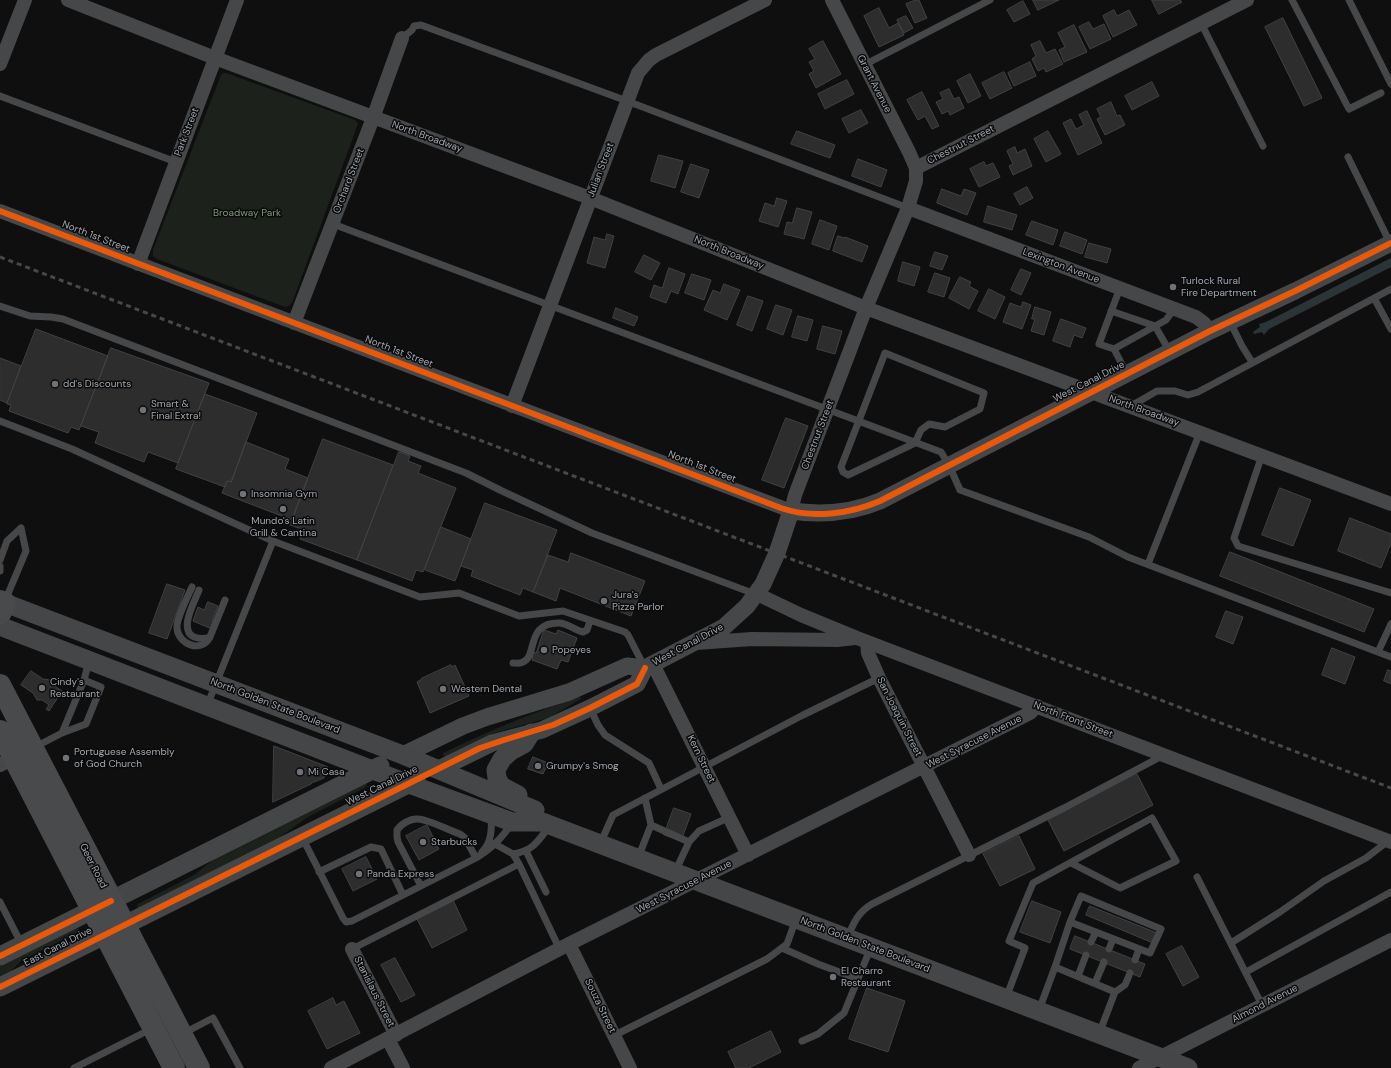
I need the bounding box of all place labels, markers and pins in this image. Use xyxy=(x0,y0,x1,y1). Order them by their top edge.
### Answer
place label: Turlock Rural Fire Department xyxy=(1181,275,1257,298)
marker: Turlock Rural Fire Department xyxy=(1168,282,1178,292)
place label: dd's Discounts xyxy=(63,378,131,390)
marker: dd's Discounts xyxy=(50,379,60,389)
place label: Smart & Final Extra! xyxy=(151,398,201,422)
marker: Smart & Final Extra! xyxy=(138,405,148,415)
place label: Insomnia Gym xyxy=(251,488,317,500)
marker: Insomnia Gym xyxy=(238,489,248,499)
marker: Mundo's Latin Grill & Cantina xyxy=(278,504,288,514)
place label: Mundo's Latin Grill & Cantina xyxy=(250,515,316,538)
place label: Jura's Pizza Parlor xyxy=(612,589,664,612)
marker: Jura's Pizza Parlor xyxy=(599,596,609,606)
place label: Popeyes xyxy=(552,644,591,656)
marker: Popeyes xyxy=(539,645,549,655)
place label: Cindy's Restaurant xyxy=(50,676,100,700)
marker: Cindy's Restaurant xyxy=(37,683,47,693)
place label: Western Dental xyxy=(451,683,522,695)
marker: Western Dental xyxy=(438,684,448,694)
place label: Portuguese Assembly of God Church xyxy=(74,746,174,770)
marker: Portuguese Assembly of God Church xyxy=(61,753,71,763)
place label: Grumpy's Smog xyxy=(546,760,619,772)
marker: Grumpy's Smog xyxy=(533,761,543,771)
place label: Mi Casa xyxy=(308,766,345,778)
marker: Mi Casa xyxy=(295,767,305,777)
place label: Starbucks xyxy=(431,836,477,848)
marker: Starbucks xyxy=(418,837,428,847)
place label: Panda Express xyxy=(367,868,434,880)
marker: Panda Express xyxy=(354,869,364,879)
place label: El Charro Restaurant xyxy=(841,965,891,988)
marker: El Charro Restaurant xyxy=(828,972,838,982)

